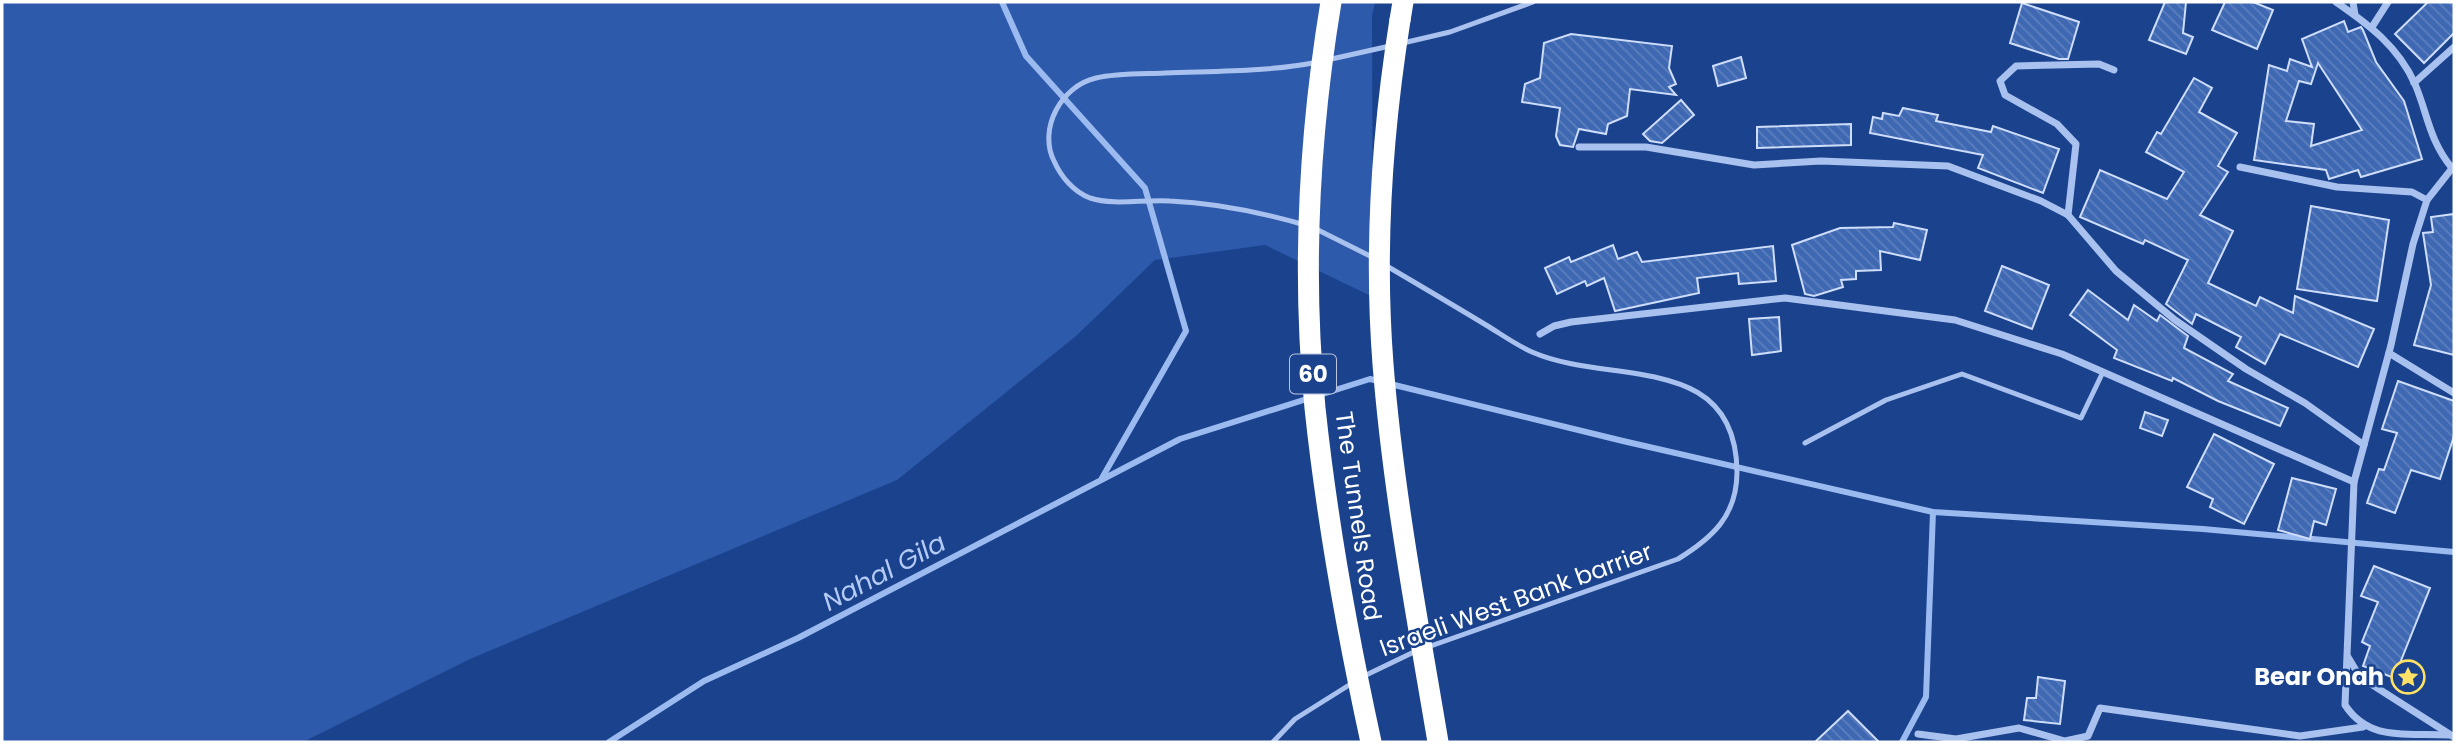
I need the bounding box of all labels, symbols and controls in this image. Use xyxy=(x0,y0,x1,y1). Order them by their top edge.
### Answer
road number: 60 xyxy=(1290,354,1336,394)
street label: The Tunnels Road xyxy=(1327,409,1390,623)
water label: Nahal Gila xyxy=(816,524,952,620)
street label: Israeli West Bank barrier xyxy=(1375,535,1657,664)
place icon: Bear Onah xyxy=(2389,658,2427,696)
place label: Bear Onah xyxy=(2254,660,2384,693)

